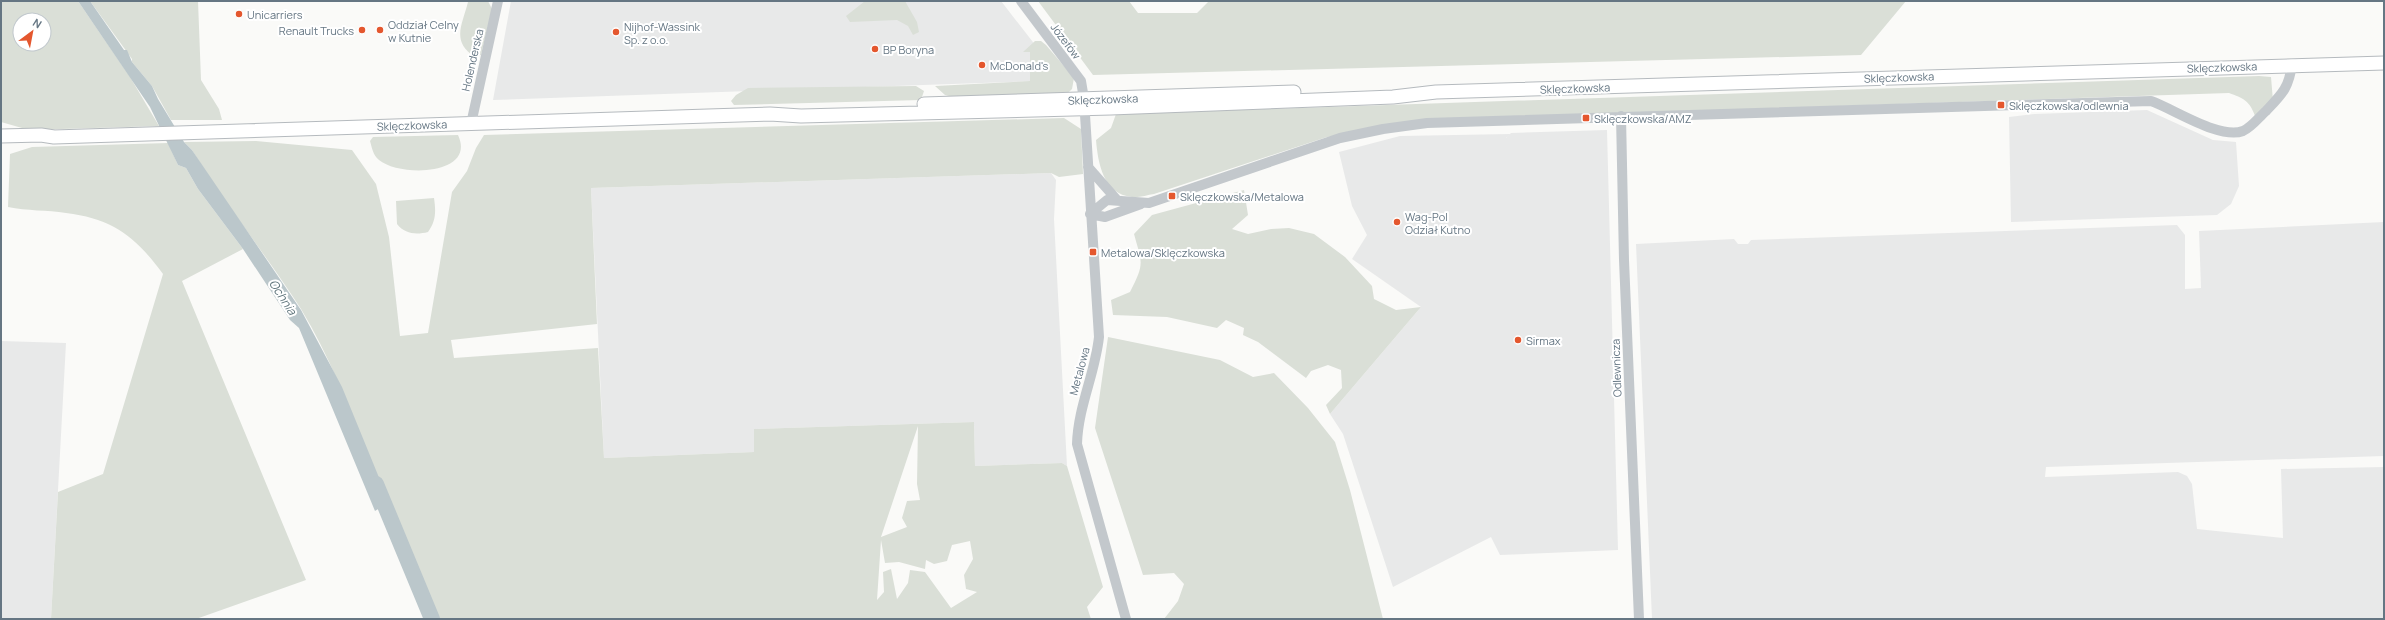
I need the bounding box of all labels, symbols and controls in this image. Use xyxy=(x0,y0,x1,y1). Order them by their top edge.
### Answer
place label: Unicarriers xyxy=(247,7,303,22)
marker: Unicarriers xyxy=(234,9,244,19)
north arrow xyxy=(12,12,52,52)
text: N xyxy=(30,15,45,32)
place label: Oddział Celny w Kutnie xyxy=(388,17,459,45)
place label: Nijhof-Wassink Sp. z o.o. xyxy=(624,19,700,47)
street label: Józefów xyxy=(1047,20,1085,63)
place label: Renault Trucks xyxy=(279,23,354,38)
marker: Renault Trucks xyxy=(357,25,367,35)
marker: Oddział Celny w Kutnie xyxy=(375,25,385,35)
street label: Holenderska xyxy=(458,27,486,93)
marker: Nijhof-Wassink Sp. z o.o. xyxy=(611,27,621,37)
place label: BP Boryna xyxy=(883,42,934,57)
marker: BP Boryna xyxy=(870,44,880,54)
place label: McDonald's xyxy=(990,58,1048,73)
street label: Sklęczkowska xyxy=(2187,58,2257,76)
marker: McDonald's xyxy=(977,60,987,70)
street label: Sklęczkowska xyxy=(1864,68,1934,86)
street label: Sklęczkowska xyxy=(1540,79,1610,97)
street label: Sklęczkowska xyxy=(1068,90,1138,108)
place label: Sklęczkowska/odlewnia xyxy=(2009,98,2129,113)
marker: Sklęczkowska/odlewnia xyxy=(1996,100,2006,110)
place label: Sklęczkowska/AMZ xyxy=(1594,111,1692,126)
marker: Sklęczkowska/AMZ xyxy=(1581,113,1591,123)
street label: Sklęczkowska xyxy=(377,116,447,134)
place label: Sklęczkowska/Metalowa xyxy=(1180,189,1304,204)
marker: Sklęczkowska/Metalowa xyxy=(1167,191,1177,201)
place label: Wag-Pol Odział Kutno xyxy=(1405,209,1471,237)
marker: Wag-Pol Odział Kutno xyxy=(1392,217,1402,227)
place label: Metalowa/Sklęczkowska xyxy=(1101,245,1225,260)
marker: Metalowa/Sklęczkowska xyxy=(1088,247,1098,257)
water label: Ochnia xyxy=(265,276,301,319)
place label: Sirmax xyxy=(1526,333,1561,348)
marker: Sirmax xyxy=(1513,335,1523,345)
street label: Odlewnicza xyxy=(1607,339,1625,397)
street label: Metalowa xyxy=(1065,345,1093,397)

